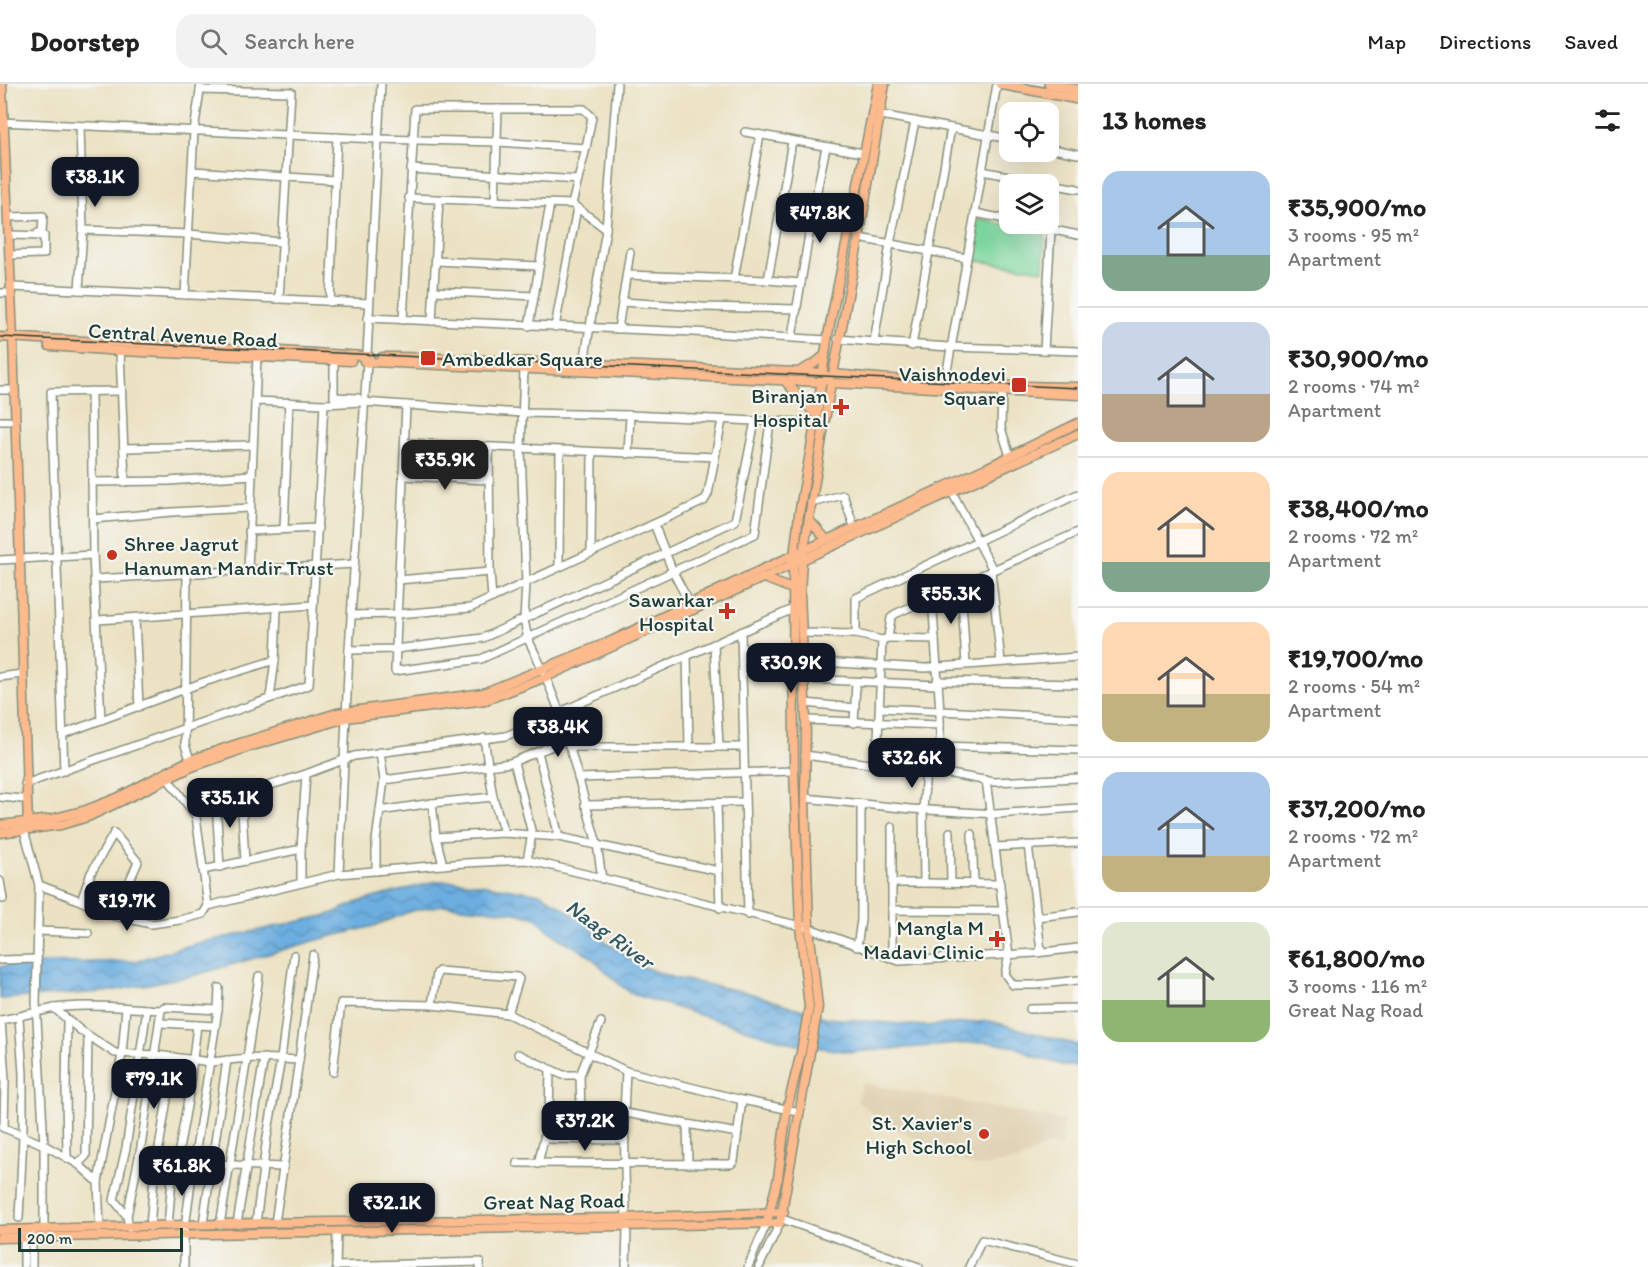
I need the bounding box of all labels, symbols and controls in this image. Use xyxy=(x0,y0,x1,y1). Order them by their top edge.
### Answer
search box xyxy=(176,14,596,68)
text: Doorstep xyxy=(30,24,140,58)
icon: search xyxy=(197,25,230,58)
text: Search here xyxy=(245,28,355,55)
text: Map xyxy=(1368,29,1406,54)
text: Directions xyxy=(1439,29,1531,54)
text: Saved xyxy=(1564,29,1618,54)
map controls xyxy=(999,102,1059,234)
button: locate xyxy=(999,102,1059,162)
text: 13 homes xyxy=(1102,104,1206,136)
icon: filters xyxy=(1591,104,1624,137)
pin: ₹38.1K xyxy=(46,157,144,208)
text: ₹38.1K xyxy=(66,164,124,188)
button: layers xyxy=(999,174,1059,234)
text: ₹35,900/mo xyxy=(1288,191,1426,223)
pin: ₹47.8K xyxy=(771,193,869,244)
icon: home xyxy=(1150,195,1222,267)
text: ₹47.8K xyxy=(790,200,850,224)
text: 3 rooms · 95 m² xyxy=(1288,223,1419,247)
text: Apartment xyxy=(1288,247,1381,271)
street label: Central Avenue Road xyxy=(87,318,279,352)
text: ₹30,900/mo xyxy=(1288,342,1429,374)
place label: Ambedkar Square xyxy=(442,346,603,371)
icon: home xyxy=(1150,346,1222,418)
marker: Ambedkar Square xyxy=(419,349,437,367)
place label: Vaishnodevi Square xyxy=(899,361,1006,410)
text: 2 rooms · 74 m² xyxy=(1288,374,1420,398)
marker: Vaishnodevi Square xyxy=(1010,376,1028,394)
place label: Biranjan Hospital xyxy=(751,383,828,432)
marker: Biranjan Hospital xyxy=(832,398,850,416)
text: Apartment xyxy=(1288,398,1381,422)
pin: ₹35.9K xyxy=(396,440,494,491)
text: ₹35.9K xyxy=(415,447,475,471)
text: ₹38,400/mo xyxy=(1288,492,1429,524)
icon: home xyxy=(1150,496,1222,568)
text: 2 rooms · 72 m² xyxy=(1288,524,1418,548)
place label: Shree Jagrut Hanuman Mandir Trust xyxy=(124,531,334,580)
marker: Shree Jagrut Hanuman Mandir Trust xyxy=(105,548,119,562)
text: Apartment xyxy=(1288,548,1381,572)
pin: ₹55.3K xyxy=(902,574,1000,625)
text: ₹55.3K xyxy=(921,581,981,605)
place label: Sawarkar Hospital xyxy=(629,587,715,636)
marker: Sawarkar Hospital xyxy=(718,602,736,620)
text: ₹19,700/mo xyxy=(1288,642,1423,674)
pin: ₹30.9K xyxy=(742,643,840,694)
icon: home xyxy=(1150,646,1222,718)
text: ₹30.9K xyxy=(760,650,822,674)
text: 2 rooms · 54 m² xyxy=(1288,674,1420,698)
text: Apartment xyxy=(1288,698,1381,722)
pin: ₹38.4K xyxy=(509,707,607,758)
text: ₹38.4K xyxy=(527,714,589,738)
pin: ₹32.6K xyxy=(863,738,961,789)
text: ₹32.6K xyxy=(882,745,942,769)
pin: ₹35.1K xyxy=(181,778,279,829)
text: ₹35.1K xyxy=(201,785,259,809)
text: ₹37,200/mo xyxy=(1288,792,1426,824)
icon: home xyxy=(1150,796,1222,868)
text: 2 rooms · 72 m² xyxy=(1288,824,1418,848)
text: Apartment xyxy=(1288,848,1381,872)
pin: ₹19.7K xyxy=(78,881,176,932)
text: ₹19.7K xyxy=(98,888,156,912)
water label: Naag River xyxy=(561,893,661,976)
place label: Mangla M Madavi Clinic xyxy=(863,915,984,964)
marker: Mangla M Madavi Clinic xyxy=(988,930,1006,948)
text: ₹61,800/mo xyxy=(1288,942,1425,974)
icon: home xyxy=(1150,946,1222,1018)
text: 3 rooms · 116 m² xyxy=(1288,974,1427,998)
text: Great Nag Road xyxy=(1288,998,1423,1022)
pin: ₹79.1K xyxy=(105,1059,203,1110)
text: ₹79.1K xyxy=(125,1066,183,1090)
pin: ₹37.2K xyxy=(536,1101,634,1152)
text: ₹37.2K xyxy=(556,1108,614,1132)
place label: St. Xavier's High School xyxy=(866,1110,972,1159)
marker: St. Xavier's High School xyxy=(977,1127,991,1141)
pin: ₹61.8K xyxy=(133,1146,231,1197)
text: ₹61.8K xyxy=(153,1153,211,1177)
pin: ₹32.1K xyxy=(343,1183,441,1234)
street label: Great Nag Road xyxy=(483,1187,626,1215)
text: ₹32.1K xyxy=(363,1190,421,1214)
scale bar xyxy=(18,1225,183,1252)
text: 200 m xyxy=(27,1229,72,1248)

